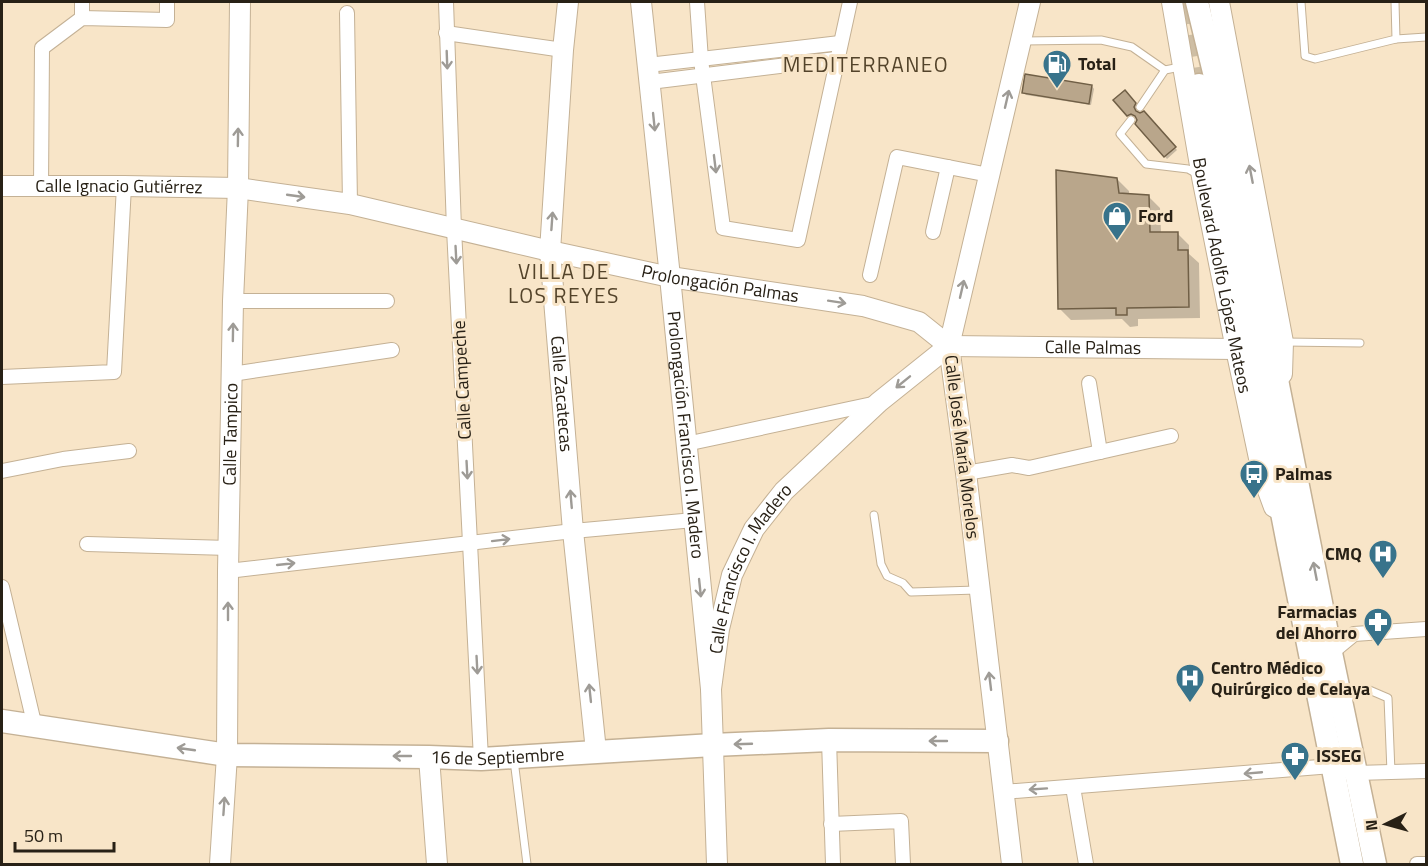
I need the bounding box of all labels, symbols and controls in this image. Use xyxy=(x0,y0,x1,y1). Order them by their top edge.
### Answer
district label: MEDITERRANEO xyxy=(783,48,949,80)
fuel station icon: Total xyxy=(1041,48,1073,90)
one-way arrow xyxy=(442,49,453,69)
place label: Total xyxy=(1078,50,1116,77)
one-way arrow xyxy=(1002,90,1013,109)
one-way arrow xyxy=(649,112,660,132)
one-way arrow xyxy=(232,128,244,148)
one-way arrow xyxy=(709,154,720,173)
street label: Boulevard Adolfo López Mateos xyxy=(1186,155,1259,396)
one-way arrow xyxy=(1245,165,1256,185)
street label: Calle Ignacio Gutiérrez xyxy=(35,172,203,200)
one-way arrow xyxy=(285,191,305,202)
shop icon: Ford xyxy=(1101,200,1133,242)
place label: Ford xyxy=(1138,202,1173,229)
one-way arrow xyxy=(546,211,557,231)
one-way arrow xyxy=(450,244,461,264)
district label: VILLA DE LOS REYES xyxy=(508,255,620,311)
street label: Prolongación Palmas xyxy=(639,257,801,309)
one-way arrow xyxy=(957,279,968,299)
one-way arrow xyxy=(827,296,846,307)
street label: Prolongación Francisco I. Madero xyxy=(660,309,712,560)
street label: Calle Campeche xyxy=(445,320,478,440)
one-way arrow xyxy=(227,323,239,343)
street label: Calle Palmas xyxy=(1045,333,1141,361)
street label: Calle Zacatecas xyxy=(544,335,580,453)
street label: Calle José María Morelos xyxy=(938,353,987,540)
one-way arrow xyxy=(895,376,911,389)
street label: Calle Tampico xyxy=(216,383,244,486)
bus stop icon: Palmas xyxy=(1238,458,1270,500)
one-way arrow xyxy=(462,460,473,480)
place label: Palmas xyxy=(1275,460,1332,487)
street label: Calle Francisco I. Madero xyxy=(702,476,798,655)
one-way arrow xyxy=(565,490,576,509)
one-way arrow xyxy=(490,534,510,545)
hospital icon: CMQ xyxy=(1367,538,1399,580)
place label: CMQ xyxy=(1325,540,1362,567)
one-way arrow xyxy=(276,558,295,569)
one-way arrow xyxy=(1309,562,1320,581)
one-way arrow xyxy=(695,578,706,597)
place label: Farmacias del Ahorro xyxy=(1276,598,1357,646)
one-way arrow xyxy=(222,602,234,622)
pharmacy icon: Farmacias del Ahorro xyxy=(1362,606,1394,648)
place label: Centro Médico Quirúrgico de Celaya xyxy=(1211,654,1370,702)
one-way arrow xyxy=(471,655,482,675)
hospital icon: Centro Médico Quirúrgico de Celaya xyxy=(1174,662,1206,704)
one-way arrow xyxy=(984,672,995,692)
one-way arrow xyxy=(584,684,595,703)
one-way arrow xyxy=(929,735,949,747)
one-way arrow xyxy=(734,738,754,749)
street label: 16 de Septiembre xyxy=(430,740,565,772)
pharmacy icon: ISSEG xyxy=(1279,740,1311,782)
place label: ISSEG xyxy=(1316,742,1362,769)
one-way arrow xyxy=(177,744,197,755)
one-way arrow xyxy=(392,750,412,762)
one-way arrow xyxy=(1243,767,1263,778)
one-way arrow xyxy=(1028,784,1048,795)
north arrow xyxy=(1356,794,1416,854)
one-way arrow xyxy=(219,797,230,817)
scale bar xyxy=(15,815,114,853)
text: N xyxy=(1359,819,1383,832)
text: 50 m xyxy=(24,822,63,849)

